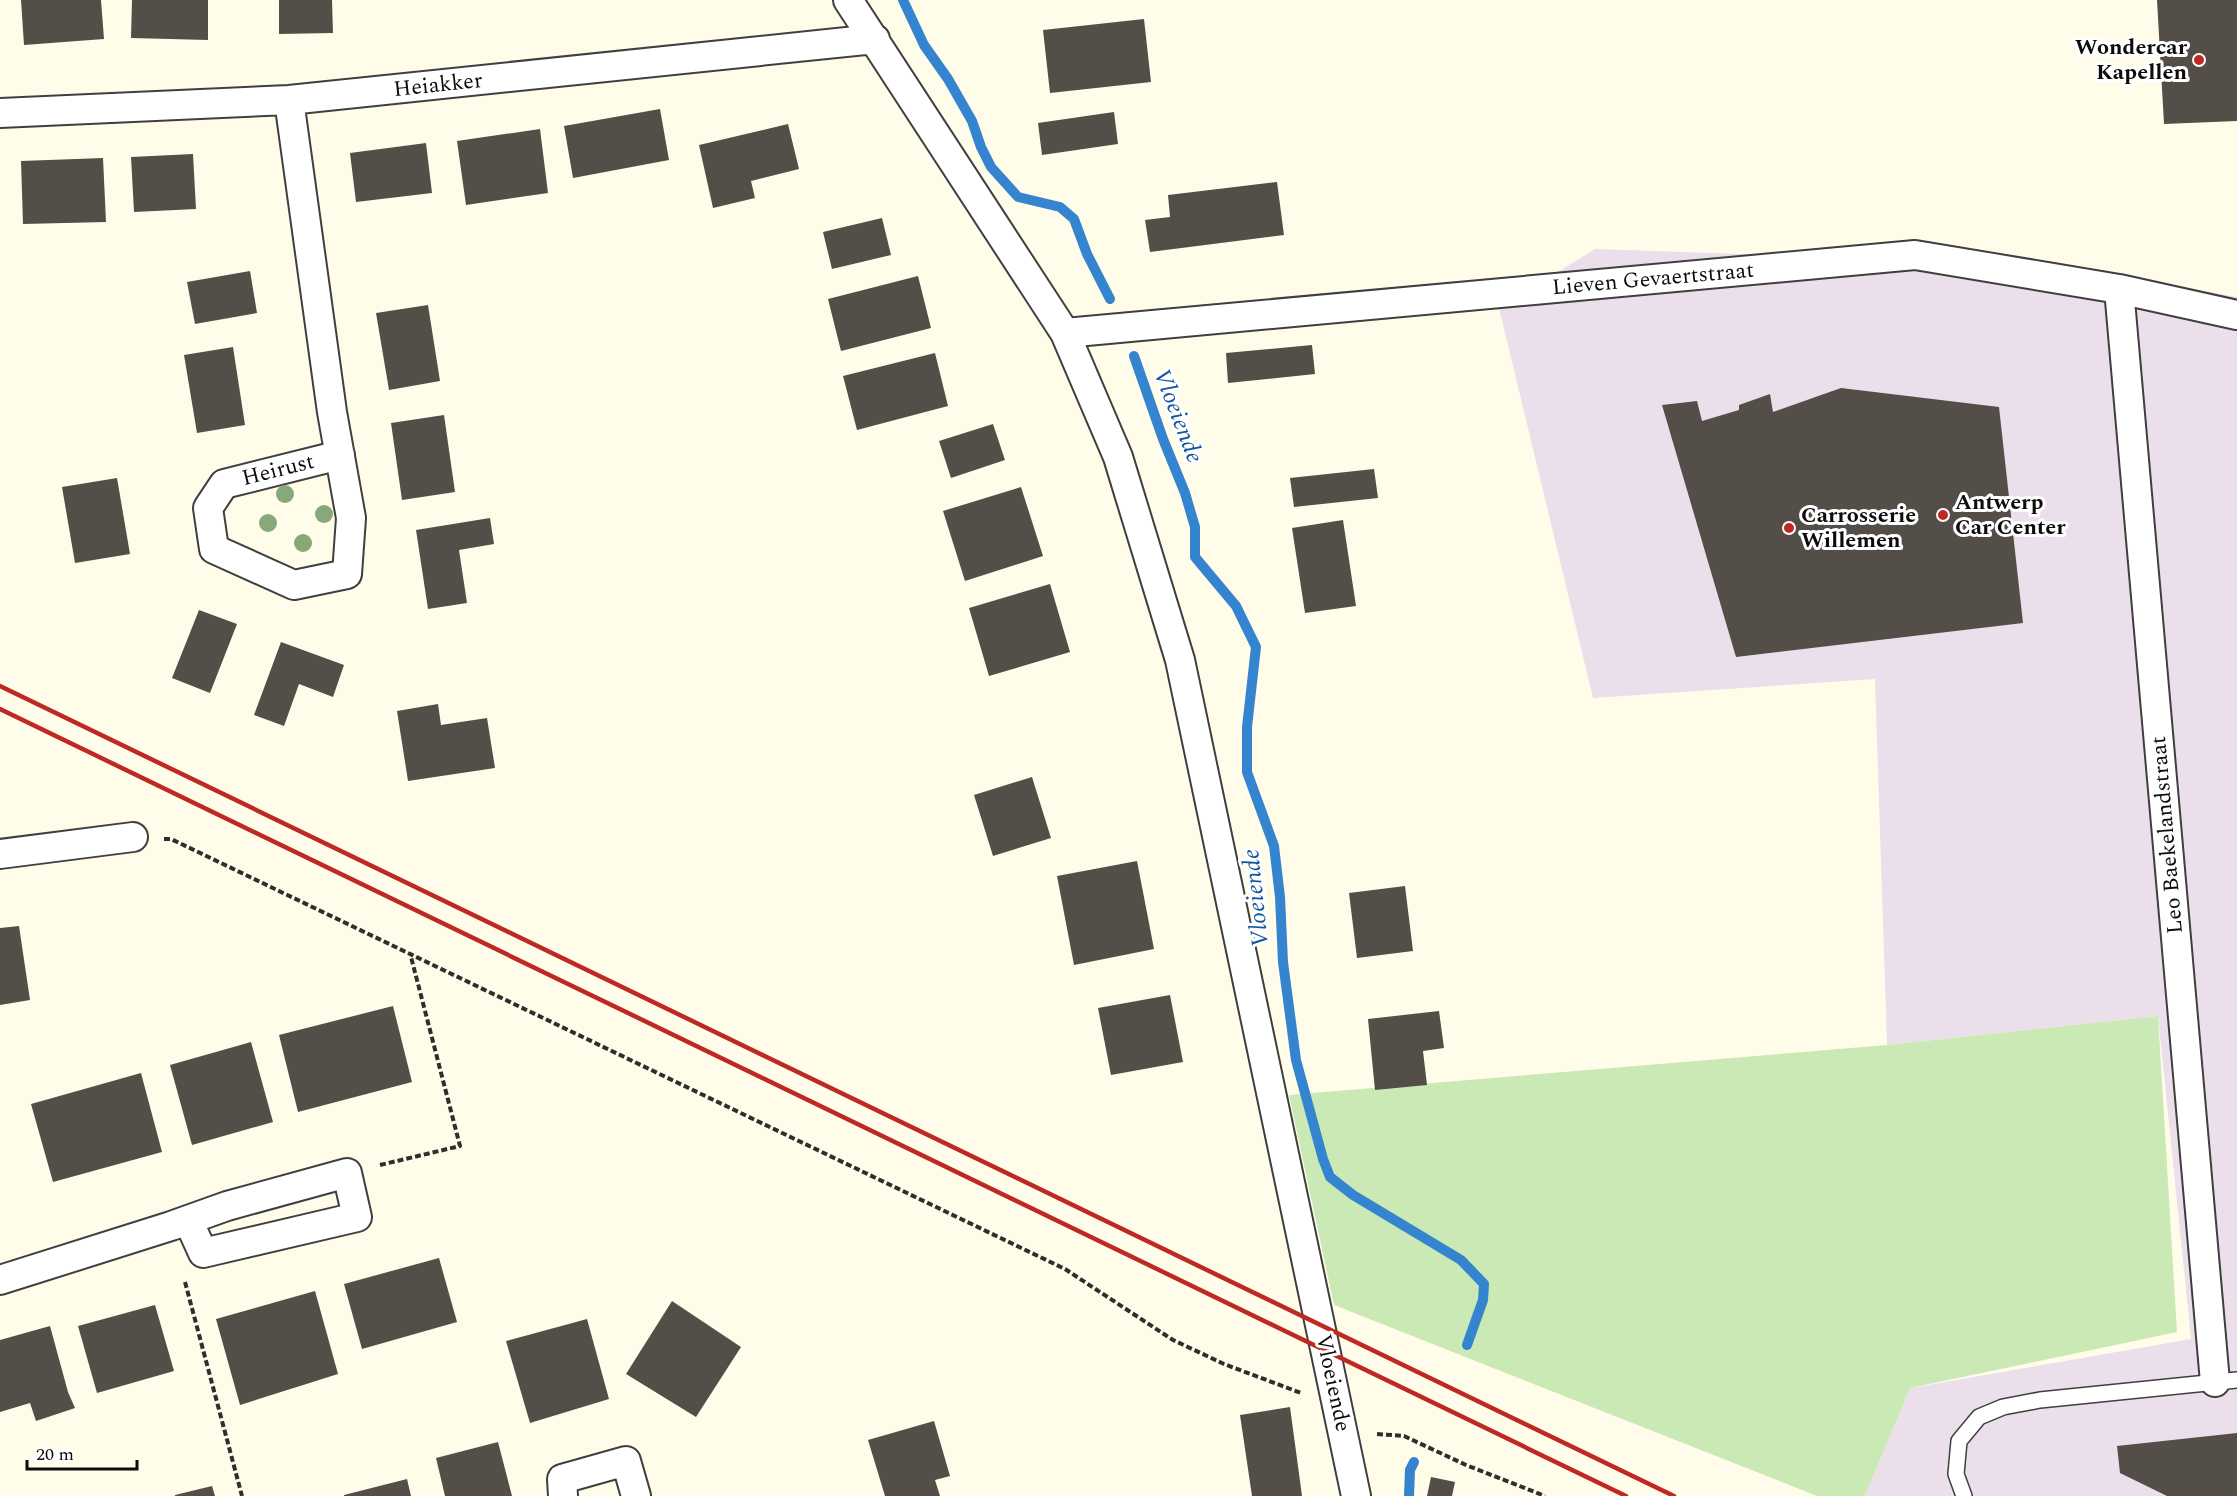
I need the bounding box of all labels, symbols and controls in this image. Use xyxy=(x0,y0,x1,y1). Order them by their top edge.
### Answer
place label: Wondercar Kapellen xyxy=(2075,31,2188,89)
marker: Wondercar Kapellen xyxy=(2192,53,2206,67)
street label: Heiakker xyxy=(392,64,484,106)
street label: Lieven Gevaertstraat xyxy=(1551,254,1756,304)
water label: Vloeiende xyxy=(1144,364,1212,468)
street label: Heirust xyxy=(238,445,318,495)
place label: Antwerp Car Center xyxy=(1955,486,2066,544)
place label: Carrosserie Willemen xyxy=(1801,499,1916,557)
marker: Antwerp Car Center xyxy=(1936,508,1950,522)
marker: Carrosserie Willemen xyxy=(1782,521,1796,535)
street label: Leo Baekelandstraat xyxy=(2142,735,2192,935)
water label: Vloeiende xyxy=(1233,847,1279,949)
street label: Vloeiende xyxy=(1307,1331,1359,1435)
scale bar xyxy=(27,1433,136,1471)
text: 20 m xyxy=(36,1441,74,1468)

